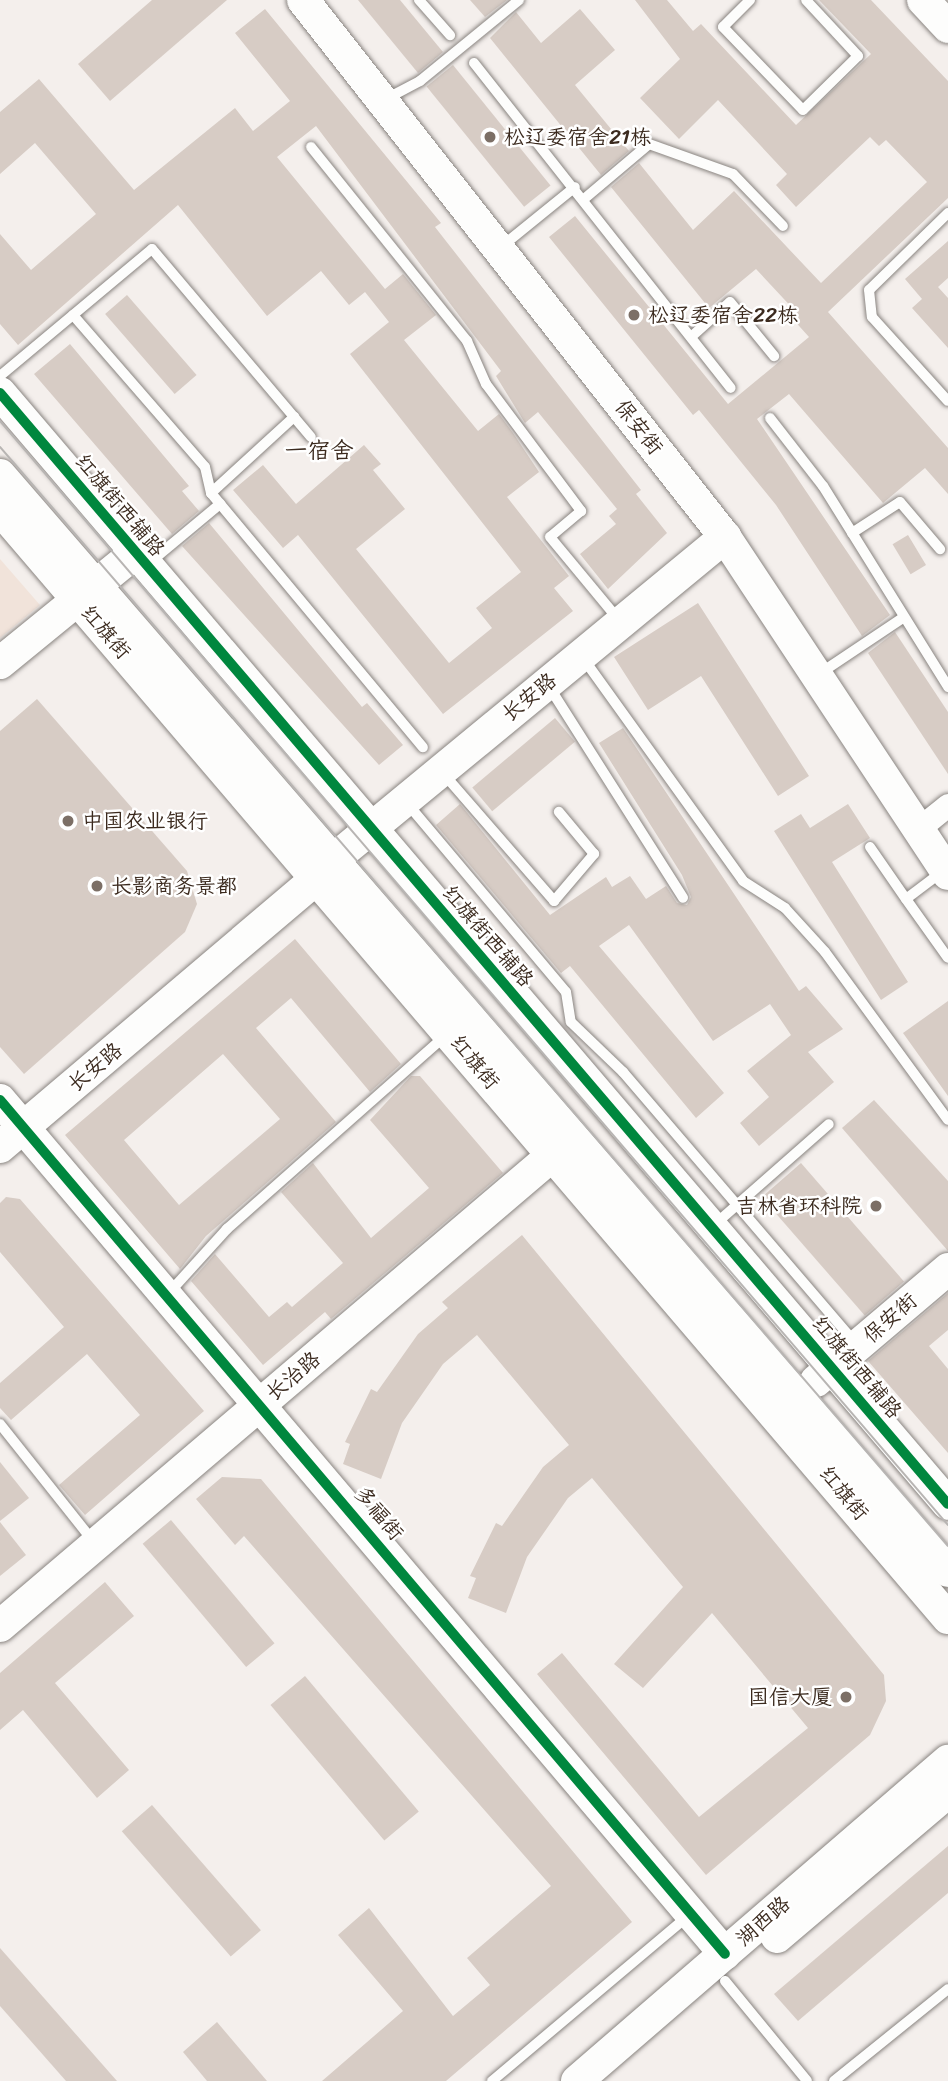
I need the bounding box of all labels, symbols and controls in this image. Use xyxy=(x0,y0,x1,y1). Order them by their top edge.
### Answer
place label: 松辽委宿舍21栋 xyxy=(504,124,651,150)
marker: 松辽委宿舍21栋 xyxy=(482,129,498,145)
place label: 松辽委宿舍22栋 xyxy=(648,302,798,328)
marker: 松辽委宿舍22栋 xyxy=(626,307,642,323)
street label: 保安街 xyxy=(610,394,668,460)
district label: 一宿舍 xyxy=(285,437,353,465)
street label: 红旗街西辅路 xyxy=(70,449,170,561)
street label: 红旗街 xyxy=(76,600,136,664)
street label: 长安路 xyxy=(497,667,561,727)
place label: 中国农业银行 xyxy=(82,808,208,834)
marker: 中国农业银行 xyxy=(60,813,76,829)
place label: 长影商务景都 xyxy=(111,873,237,899)
marker: 长影商务景都 xyxy=(89,878,105,894)
street label: 红旗街西辅路 xyxy=(437,880,539,992)
street label: 红旗街 xyxy=(445,1030,505,1094)
street label: 长安路 xyxy=(63,1037,127,1097)
place label: 吉林省环科院 xyxy=(736,1193,862,1219)
marker: 吉林省环科院 xyxy=(868,1198,884,1214)
street label: 保安街 xyxy=(858,1288,922,1348)
street label: 红旗街西辅路 xyxy=(807,1311,907,1423)
street label: 长治路 xyxy=(261,1346,325,1406)
street label: 红旗街 xyxy=(814,1461,874,1525)
street label: 多福街 xyxy=(349,1481,409,1545)
place label: 国信大厦 xyxy=(748,1684,832,1710)
marker: 国信大厦 xyxy=(838,1689,854,1705)
street label: 湖西路 xyxy=(731,1891,795,1951)

